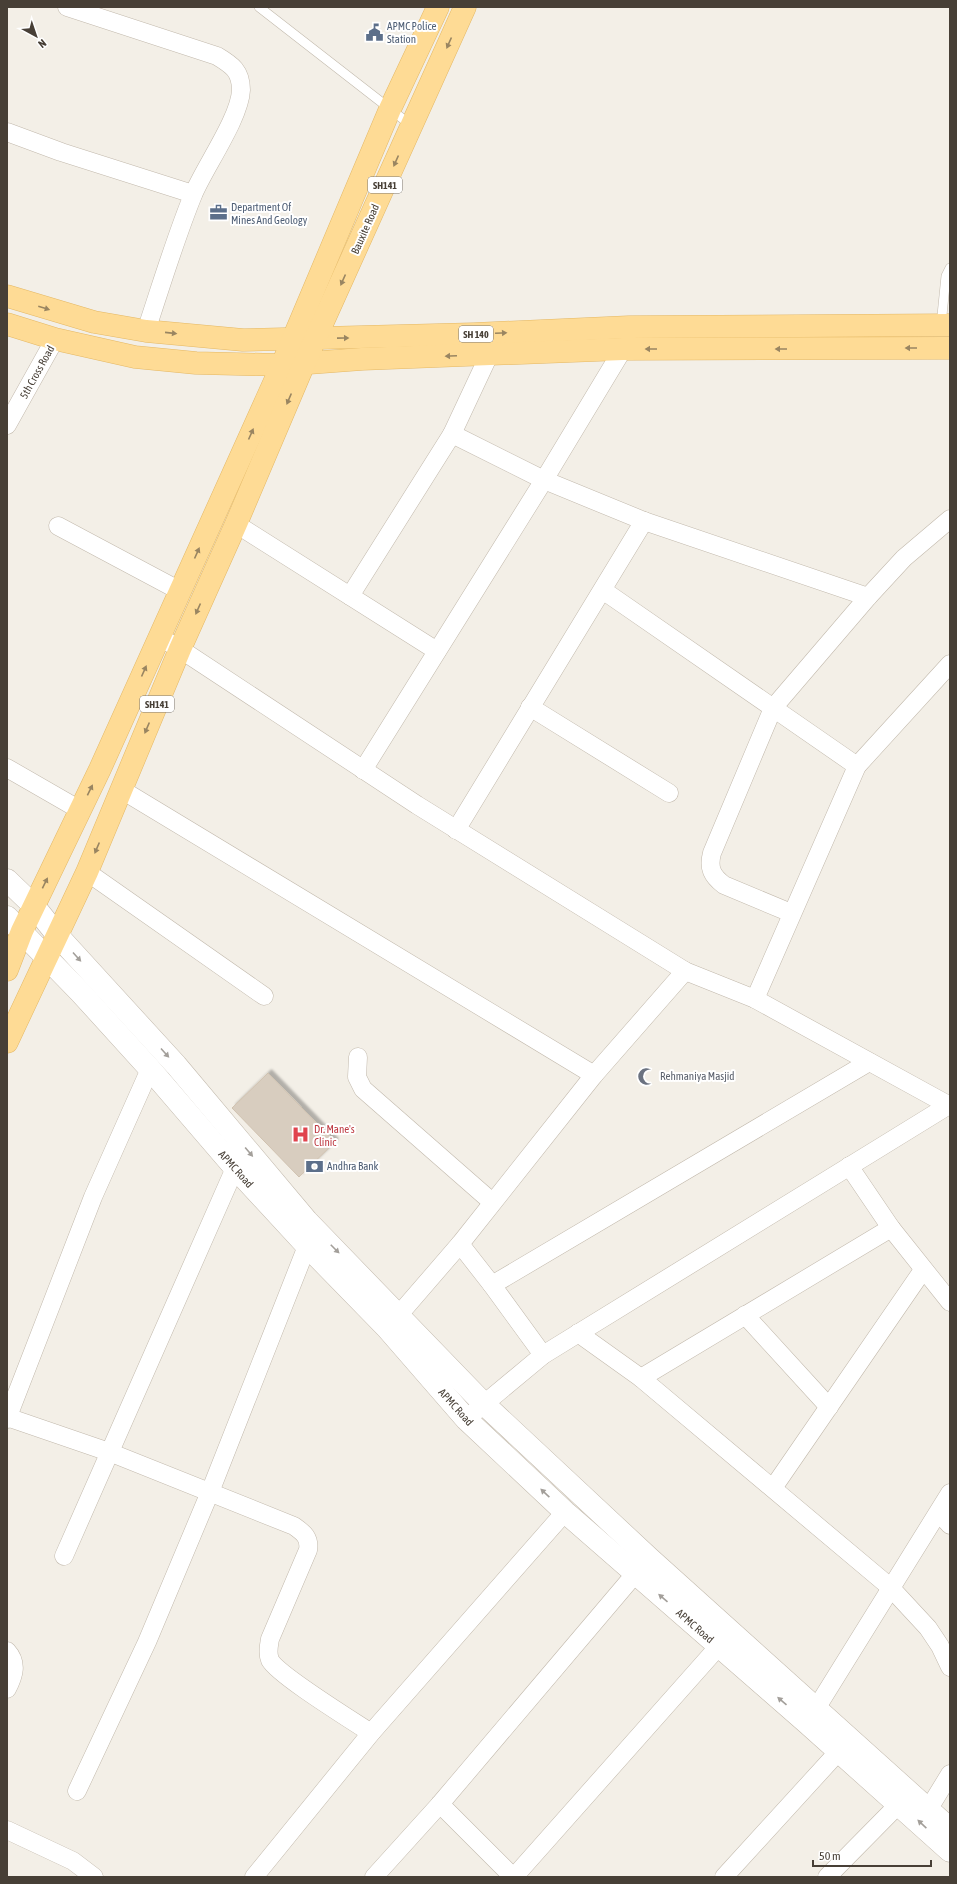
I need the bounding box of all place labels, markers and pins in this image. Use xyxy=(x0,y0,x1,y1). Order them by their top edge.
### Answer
place label: APMC Police Station xyxy=(387,20,437,45)
public building icon: APMC Police Station xyxy=(364,22,384,42)
place label: Department Of Mines And Geology xyxy=(231,201,308,226)
office icon: Department Of Mines And Geology xyxy=(208,203,228,223)
mosque icon: Rehmaniya Masjid xyxy=(637,1066,657,1086)
place label: Rehmaniya Masjid xyxy=(660,1070,734,1082)
place label: Dr. Mane's Clinic xyxy=(314,1123,355,1148)
hospital icon: Dr. Mane's Clinic xyxy=(291,1125,311,1145)
bank icon: Andhra Bank xyxy=(304,1156,324,1176)
place label: Andhra Bank xyxy=(327,1160,379,1172)

